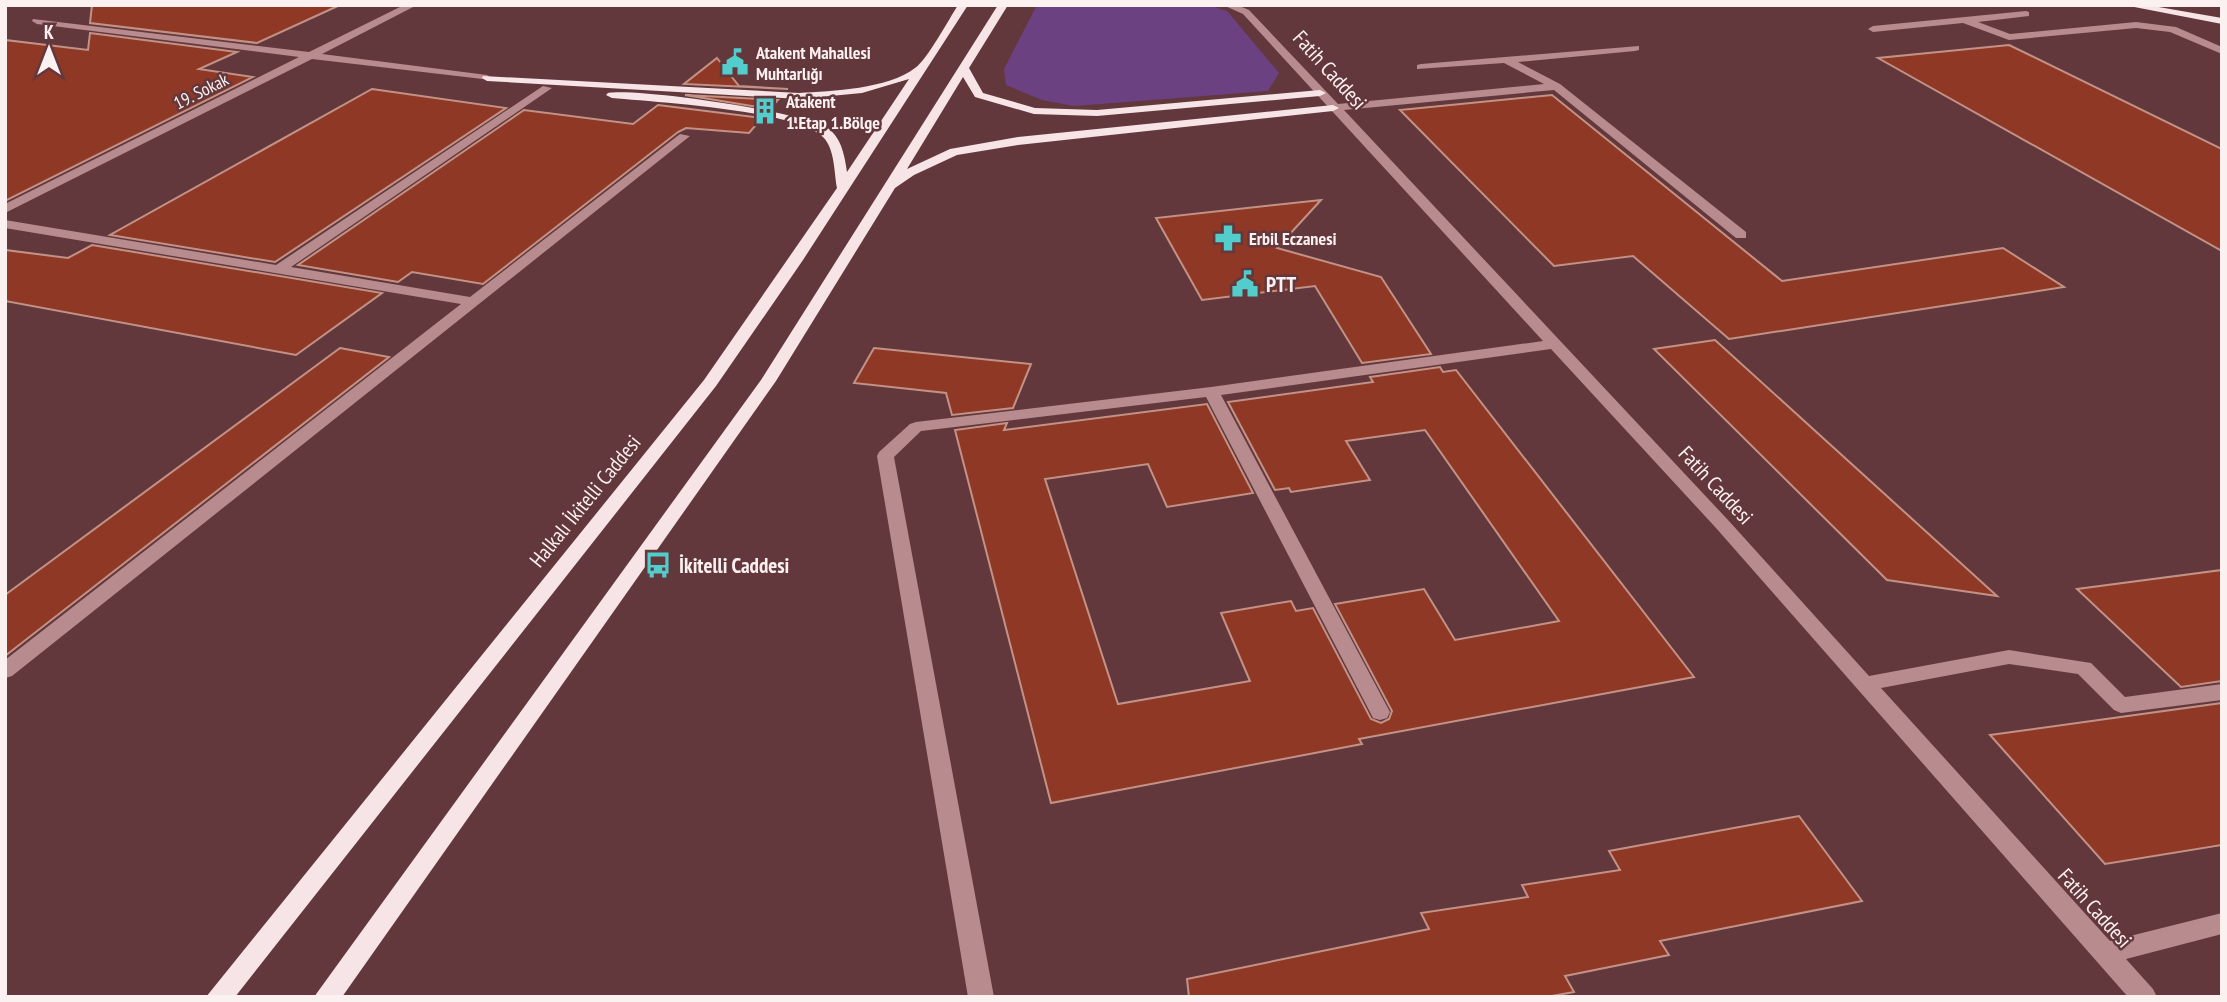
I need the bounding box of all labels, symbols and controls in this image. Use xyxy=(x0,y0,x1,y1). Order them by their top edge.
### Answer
north arrow xyxy=(14,14,84,84)
text: K xyxy=(44,20,54,44)
street label: Fatih Caddesi xyxy=(1287,25,1373,115)
place label: Atakent Mahallesi Muhtarlığı xyxy=(755,41,871,85)
public building icon: Atakent Mahallesi Muhtarlığı xyxy=(720,47,750,77)
street label: 19. Sokak xyxy=(170,67,232,115)
place label: Atakent 1.Etap 1.Bölge xyxy=(785,90,880,134)
building icon: Atakent 1.Etap 1.Bölge xyxy=(750,96,780,126)
pharmacy icon: Erbil Eczanesi xyxy=(1213,223,1243,253)
place label: Erbil Eczanesi xyxy=(1249,227,1336,250)
public building icon: PTT xyxy=(1230,269,1260,299)
place label: PTT xyxy=(1266,271,1296,298)
street label: Halkalı İkitelli Caddesi xyxy=(524,430,646,572)
street label: Fatih Caddesi xyxy=(1673,440,1759,530)
bus stop icon: İkitelli Caddesi xyxy=(643,550,673,580)
place label: İkitelli Caddesi xyxy=(679,552,789,579)
street label: Fatih Caddesi xyxy=(2052,863,2138,953)

